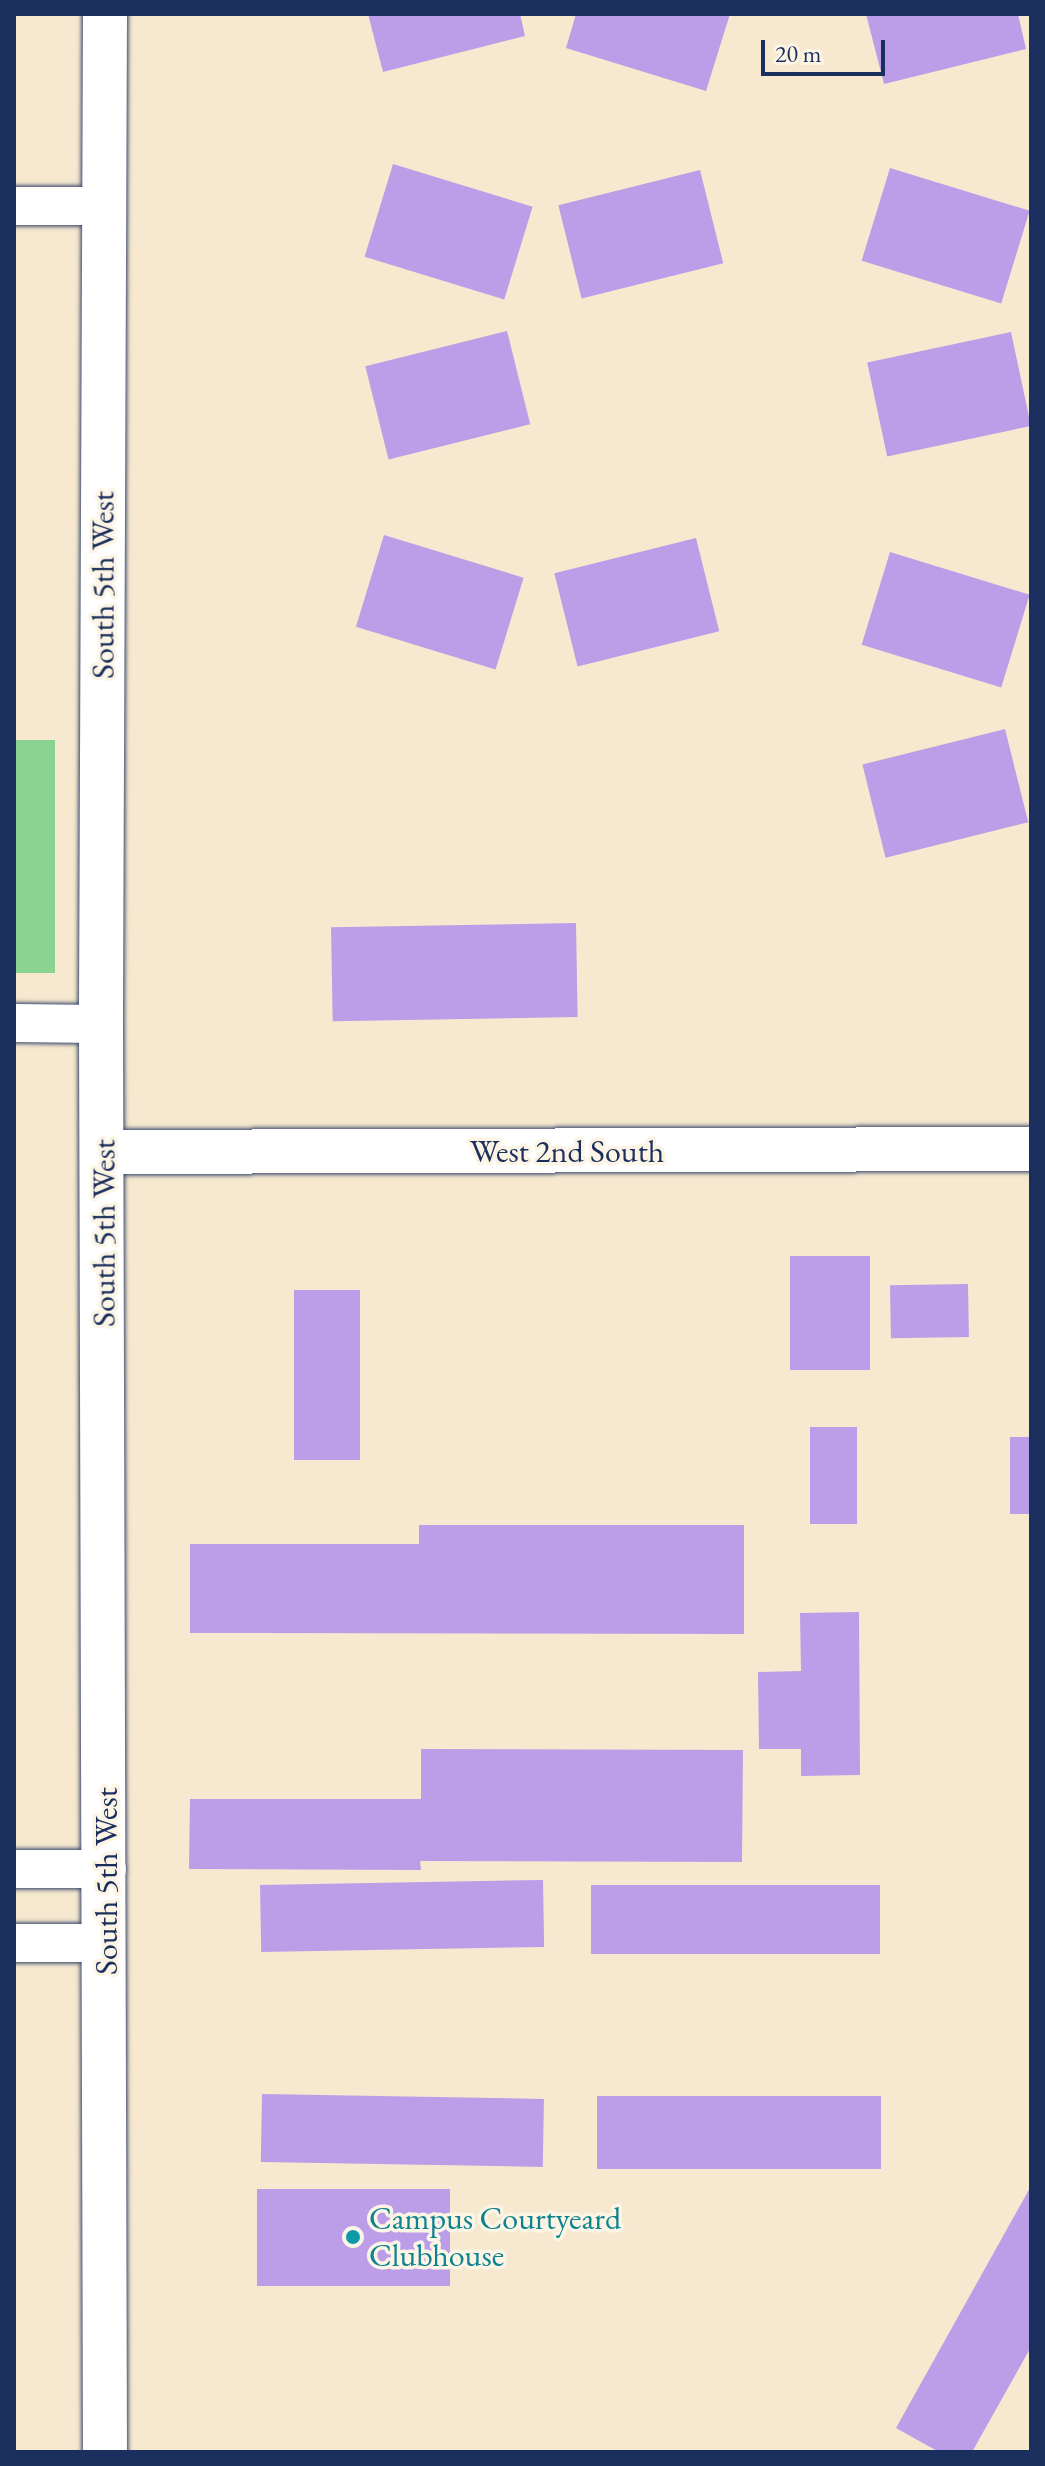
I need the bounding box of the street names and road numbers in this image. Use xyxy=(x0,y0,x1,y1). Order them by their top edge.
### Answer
street label: South 5th West xyxy=(84,491,122,679)
street label: West 2nd South xyxy=(470,1132,664,1170)
street label: South 5th West xyxy=(85,1139,123,1327)
street label: South 5th West xyxy=(87,1787,125,1975)

